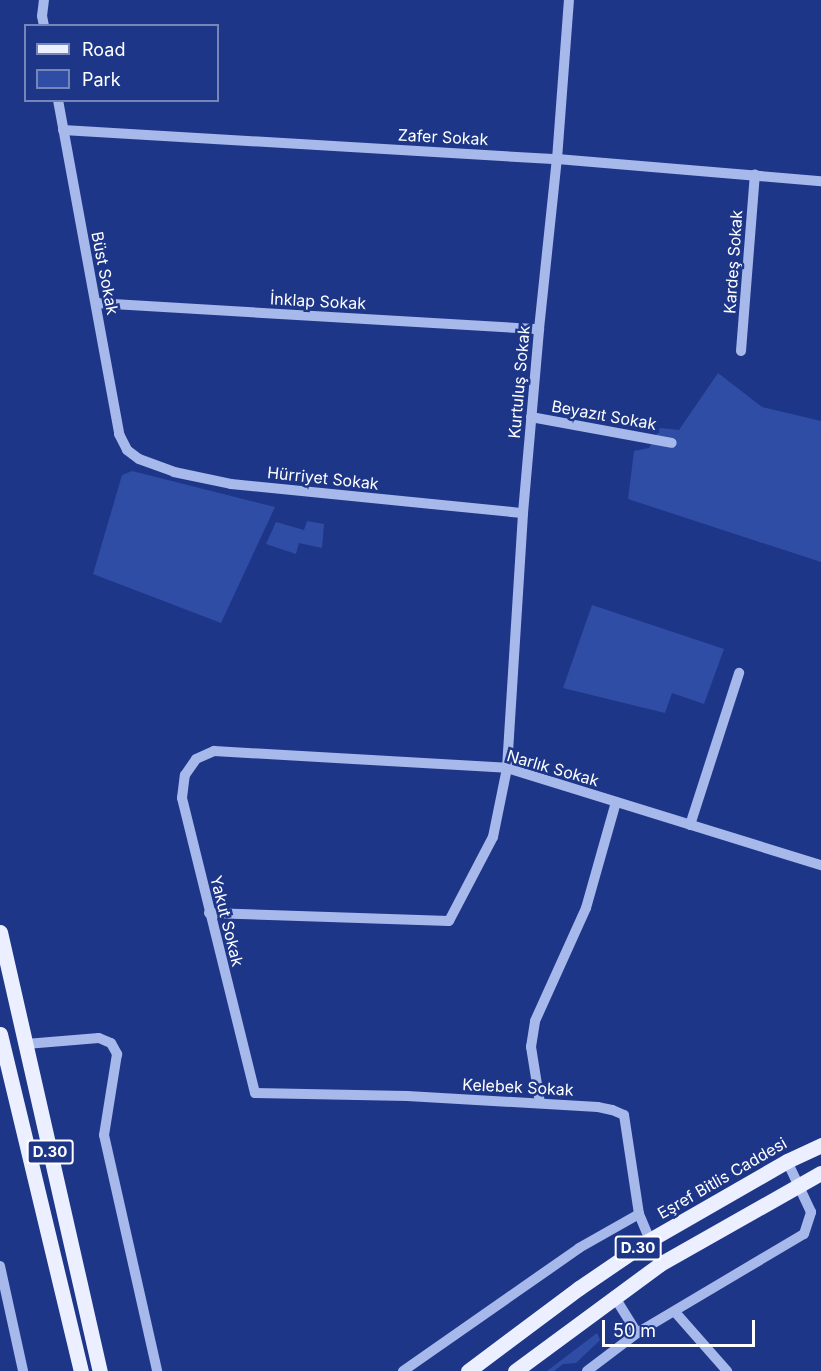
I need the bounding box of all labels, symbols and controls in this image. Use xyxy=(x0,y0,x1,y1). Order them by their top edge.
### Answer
legend xyxy=(24,24,219,102)
text: Road xyxy=(82,39,125,60)
text: Park xyxy=(82,69,121,90)
street label: Zafer Sokak xyxy=(397,125,489,149)
street label: Kardeş Sokak xyxy=(720,209,746,315)
street label: Büst Sokak xyxy=(88,230,122,316)
street label: İnklap Sokak xyxy=(270,289,366,313)
street label: Kurtuluş Sokak xyxy=(504,325,534,439)
street label: Beyazıt Sokak xyxy=(550,396,658,434)
street label: Hürriyet Sokak xyxy=(266,463,380,493)
street label: Narlık Sokak xyxy=(505,746,601,790)
street label: Yakut Sokak xyxy=(206,874,248,968)
street label: Kelebek Sokak xyxy=(462,1074,574,1100)
street label: Eşref Bitlis Caddesi xyxy=(654,1133,790,1223)
road number: D.30 xyxy=(26,1140,74,1164)
road number: D.30 xyxy=(614,1236,662,1260)
scale bar xyxy=(605,1308,758,1346)
text: 50 m xyxy=(613,1320,656,1341)

